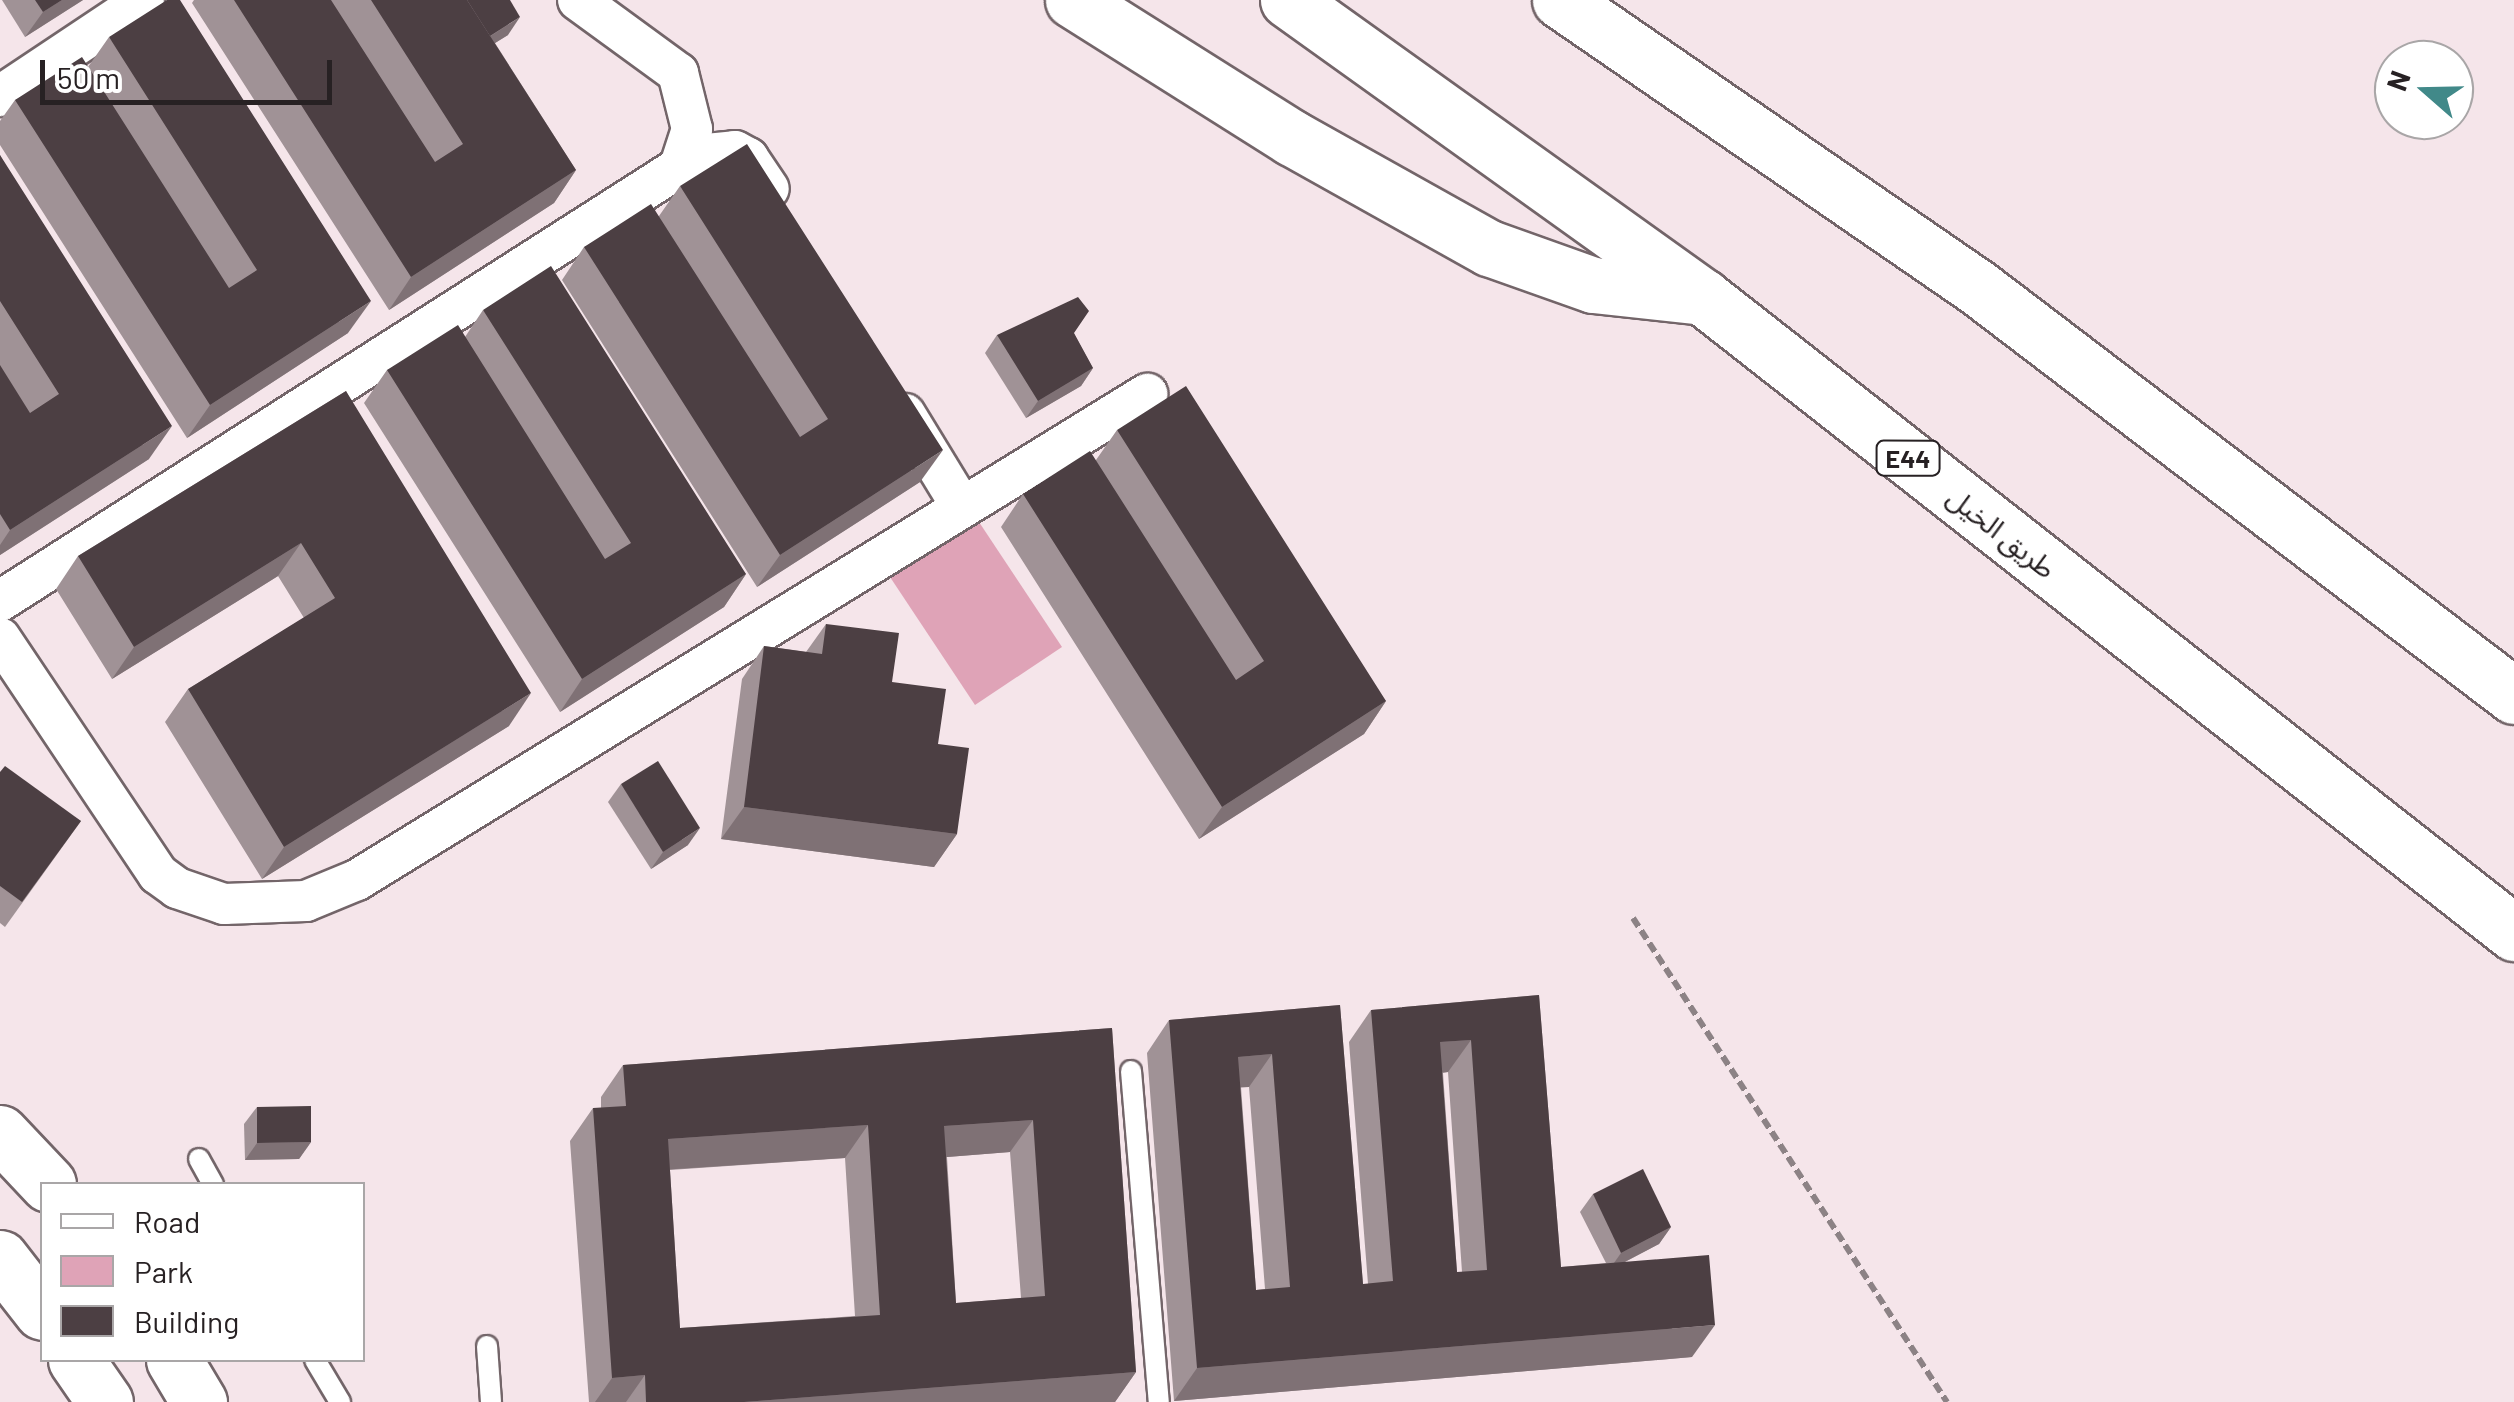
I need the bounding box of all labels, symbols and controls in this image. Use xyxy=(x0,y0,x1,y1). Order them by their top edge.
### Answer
scale bar xyxy=(45,40,338,102)
north arrow xyxy=(2374,40,2474,140)
text: 50 m xyxy=(57,59,120,95)
text: N xyxy=(2379,66,2417,95)
road number: E44 xyxy=(1876,438,1940,478)
street label: طريق الخيل xyxy=(1941,479,2063,585)
legend xyxy=(40,1182,365,1362)
text: Road xyxy=(134,1203,200,1239)
text: Park xyxy=(134,1253,193,1289)
text: Building xyxy=(134,1303,239,1339)

